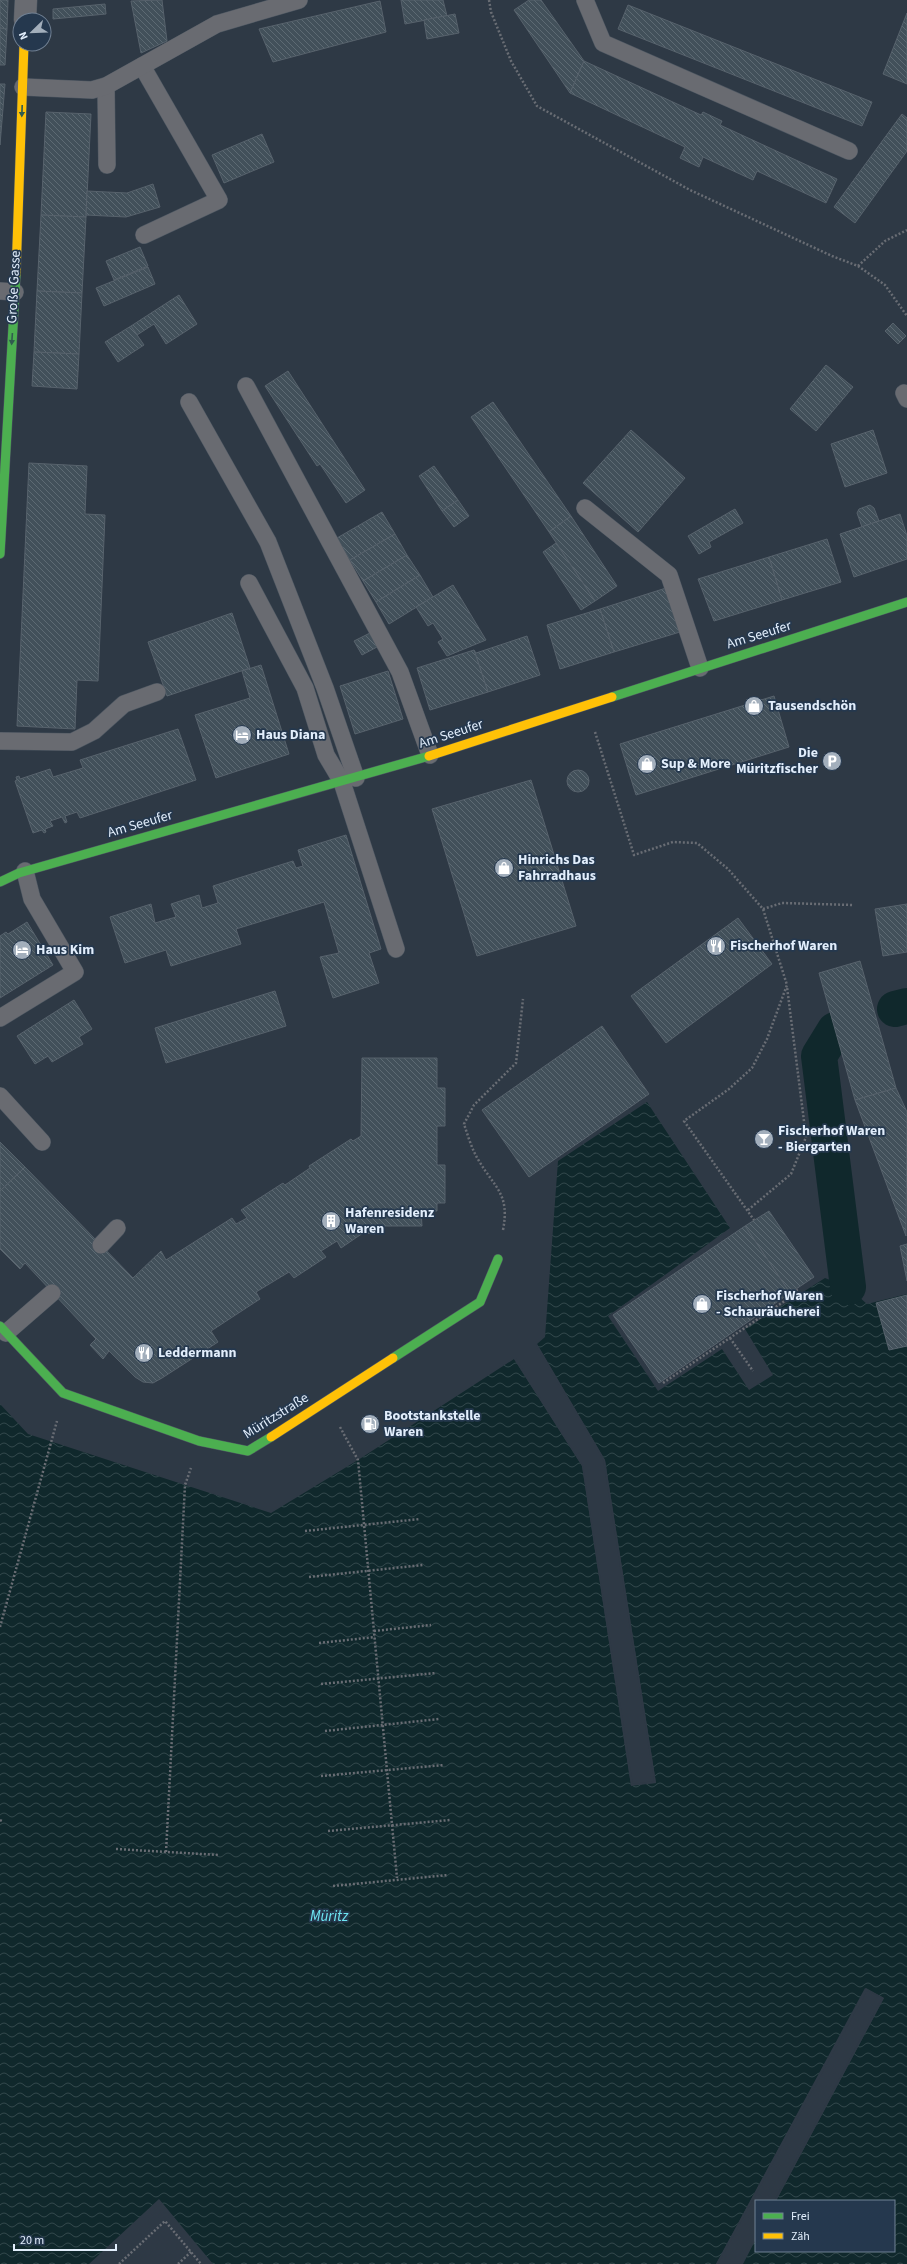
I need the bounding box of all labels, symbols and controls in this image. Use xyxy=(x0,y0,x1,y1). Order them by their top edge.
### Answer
north arrow xyxy=(12,12,52,52)
text: N xyxy=(15,29,32,42)
one-way arrow xyxy=(19,105,25,118)
street label: Große Gasse xyxy=(2,250,26,324)
one-way arrow xyxy=(8,333,15,345)
street label: Am Seeufer xyxy=(724,616,794,654)
shop icon: Tausendschön xyxy=(743,695,765,717)
place label: Tausendschön xyxy=(768,696,856,716)
street label: Am Seeufer xyxy=(416,714,486,754)
hotel icon: Haus Diana xyxy=(231,724,253,746)
place label: Haus Diana xyxy=(256,725,325,745)
place label: Die Müritzfischer xyxy=(736,743,818,779)
parking icon: Die Müritzfischer xyxy=(821,750,843,772)
shop icon: Sup & More xyxy=(636,753,658,775)
place label: Sup & More xyxy=(661,754,731,774)
street label: Am Seeufer xyxy=(105,805,175,843)
place label: Hinrichs Das Fahrradhaus xyxy=(518,850,596,886)
shop icon: Hinrichs Das Fahrradhaus xyxy=(493,857,515,879)
restaurant icon: Fischerhof Waren xyxy=(705,935,727,957)
place label: Fischerhof Waren xyxy=(730,936,837,956)
hotel icon: Haus Kim xyxy=(11,939,33,961)
place label: Haus Kim xyxy=(36,940,94,960)
place label: Fischerhof Waren - Biergarten xyxy=(778,1121,885,1157)
bar icon: Fischerhof Waren - Biergarten xyxy=(753,1128,775,1150)
place label: Hafenresidenz Waren xyxy=(345,1203,435,1239)
building icon: Hafenresidenz Waren xyxy=(320,1210,342,1232)
place label: Fischerhof Waren - Schauräucherei xyxy=(716,1286,823,1322)
shop icon: Fischerhof Waren - Schauräucherei xyxy=(691,1293,713,1315)
restaurant icon: Leddermann xyxy=(133,1342,155,1364)
place label: Leddermann xyxy=(158,1343,237,1363)
street label: Müritzstraße xyxy=(239,1388,313,1444)
place label: Bootstankstelle Waren xyxy=(384,1406,480,1442)
fuel station icon: Bootstankstelle Waren xyxy=(359,1413,381,1435)
water label: Müritz xyxy=(310,1906,349,1927)
legend xyxy=(755,2200,895,2252)
text: Frei xyxy=(791,2208,810,2225)
scale bar xyxy=(14,2226,116,2252)
text: Zäh xyxy=(791,2228,810,2245)
text: 20 m xyxy=(20,2232,44,2249)

